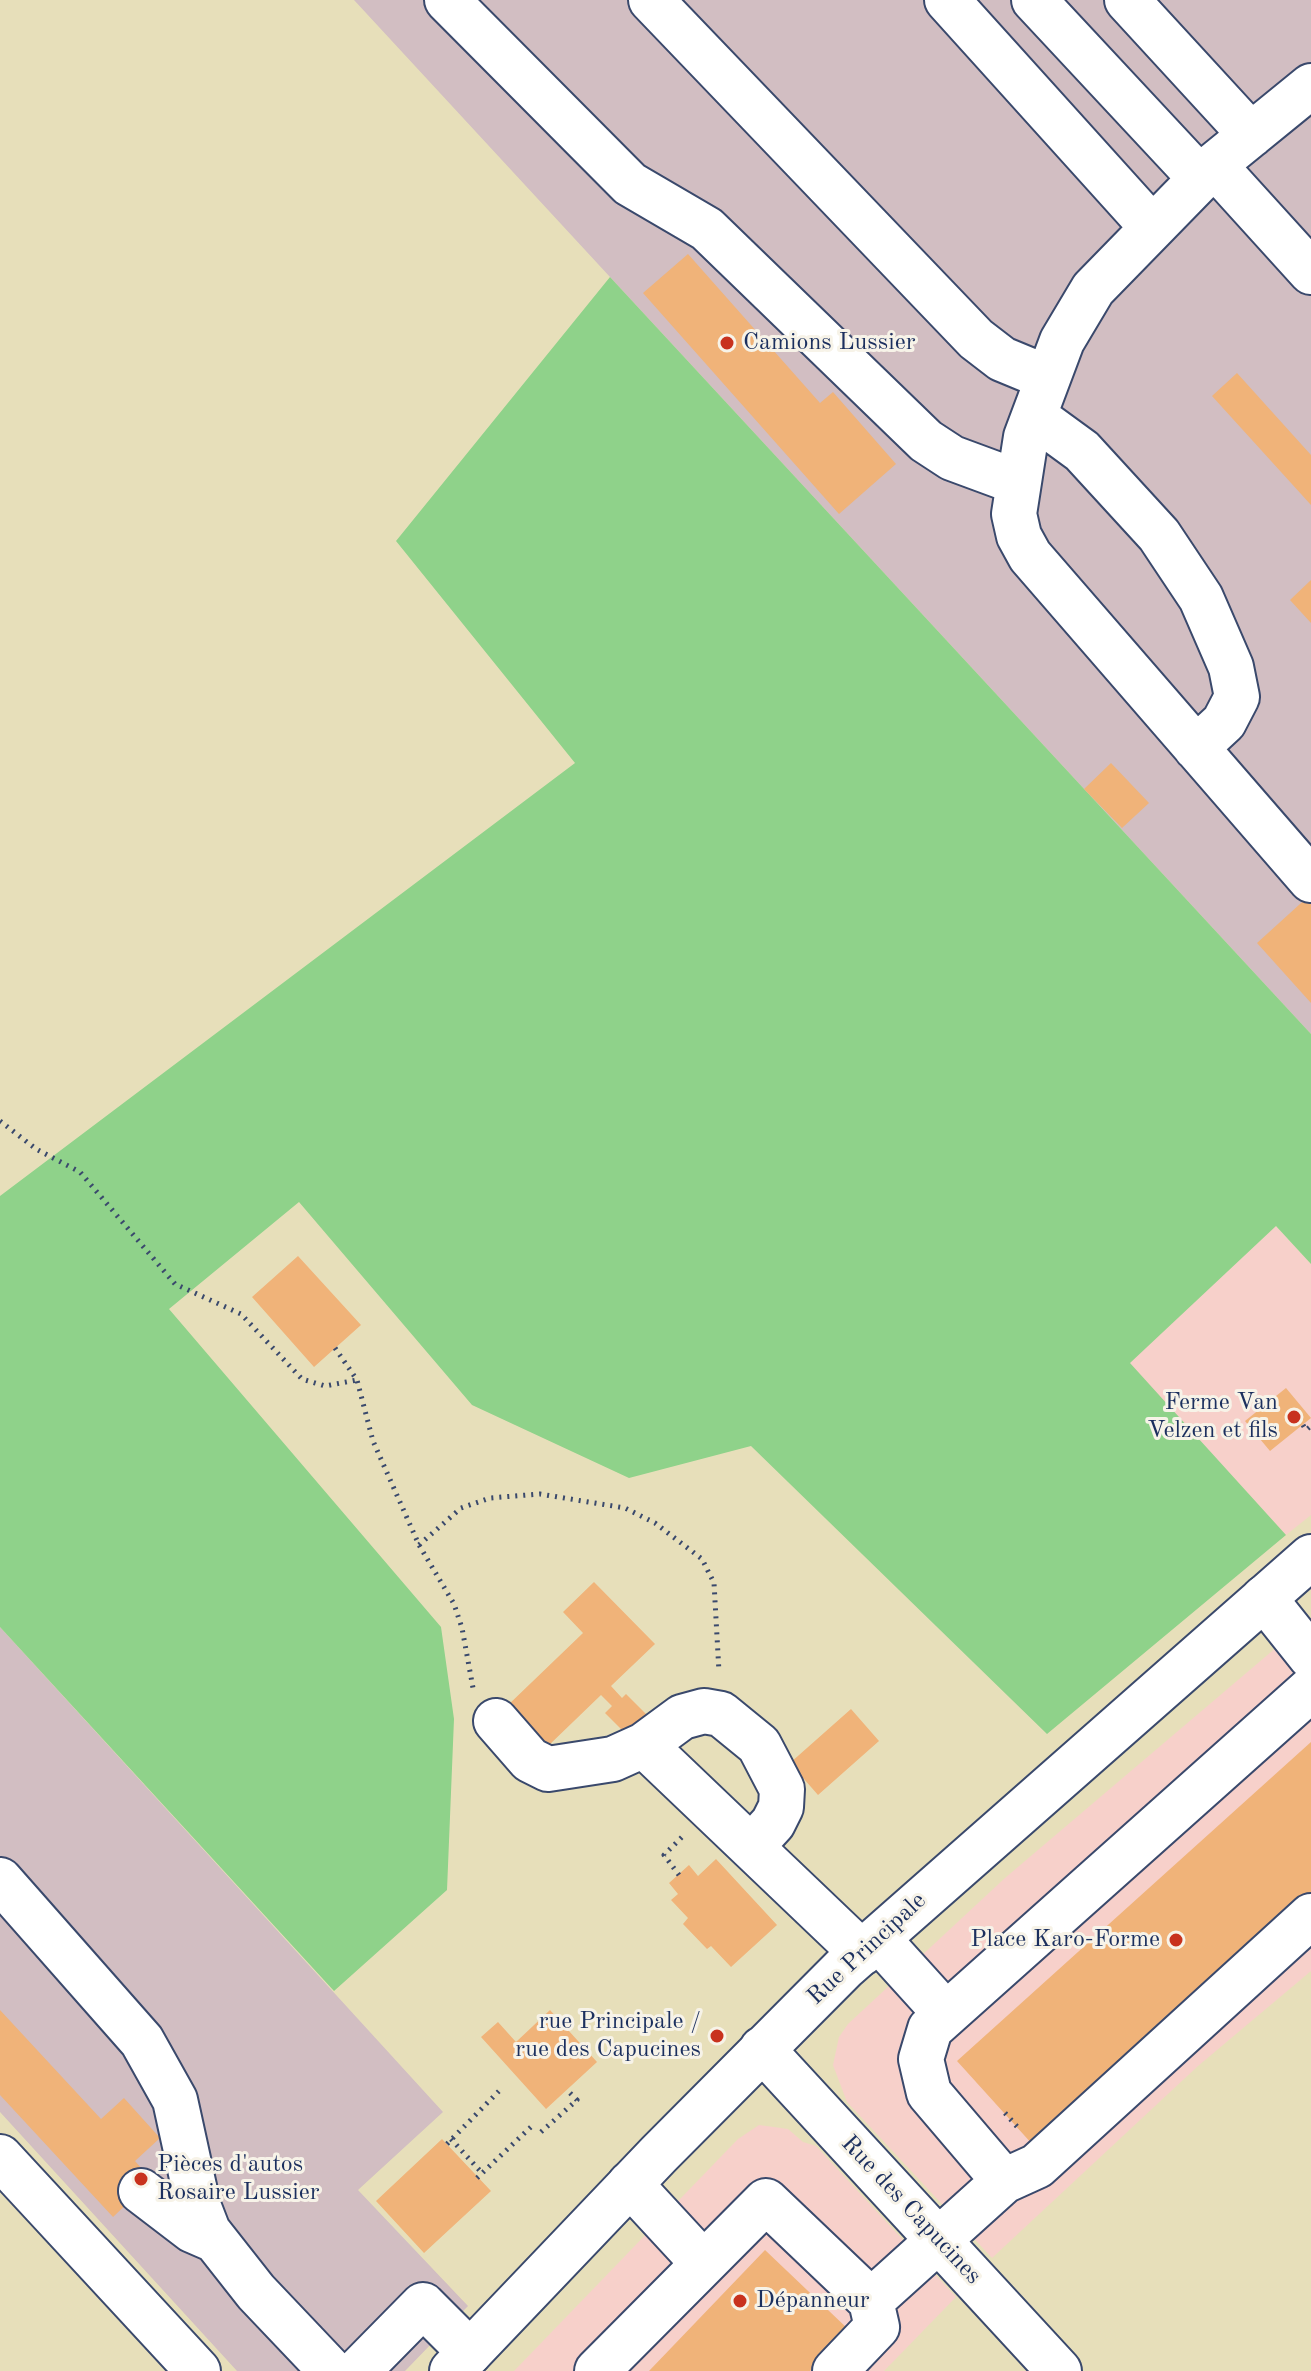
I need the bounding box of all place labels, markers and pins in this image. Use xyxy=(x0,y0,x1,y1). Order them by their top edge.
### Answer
place label: Camions Lussier xyxy=(743,329,916,357)
marker: Camions Lussier xyxy=(718,334,736,352)
place label: Ferme Van Velzen et fils xyxy=(1147,1389,1278,1445)
marker: Ferme Van Velzen et fils xyxy=(1285,1408,1303,1426)
place label: Place Karo-Forme xyxy=(970,1926,1160,1954)
marker: Place Karo-Forme xyxy=(1167,1931,1185,1949)
place label: rue Principale / rue des Capucines xyxy=(515,2008,701,2064)
marker: rue Principale / rue des Capucines xyxy=(708,2027,726,2045)
place label: Pièces d'autos Rosaire Lussier xyxy=(157,2151,320,2207)
marker: Pièces d'autos Rosaire Lussier xyxy=(132,2170,150,2188)
place label: Dépanneur xyxy=(756,2287,870,2315)
marker: Dépanneur xyxy=(731,2292,749,2310)

